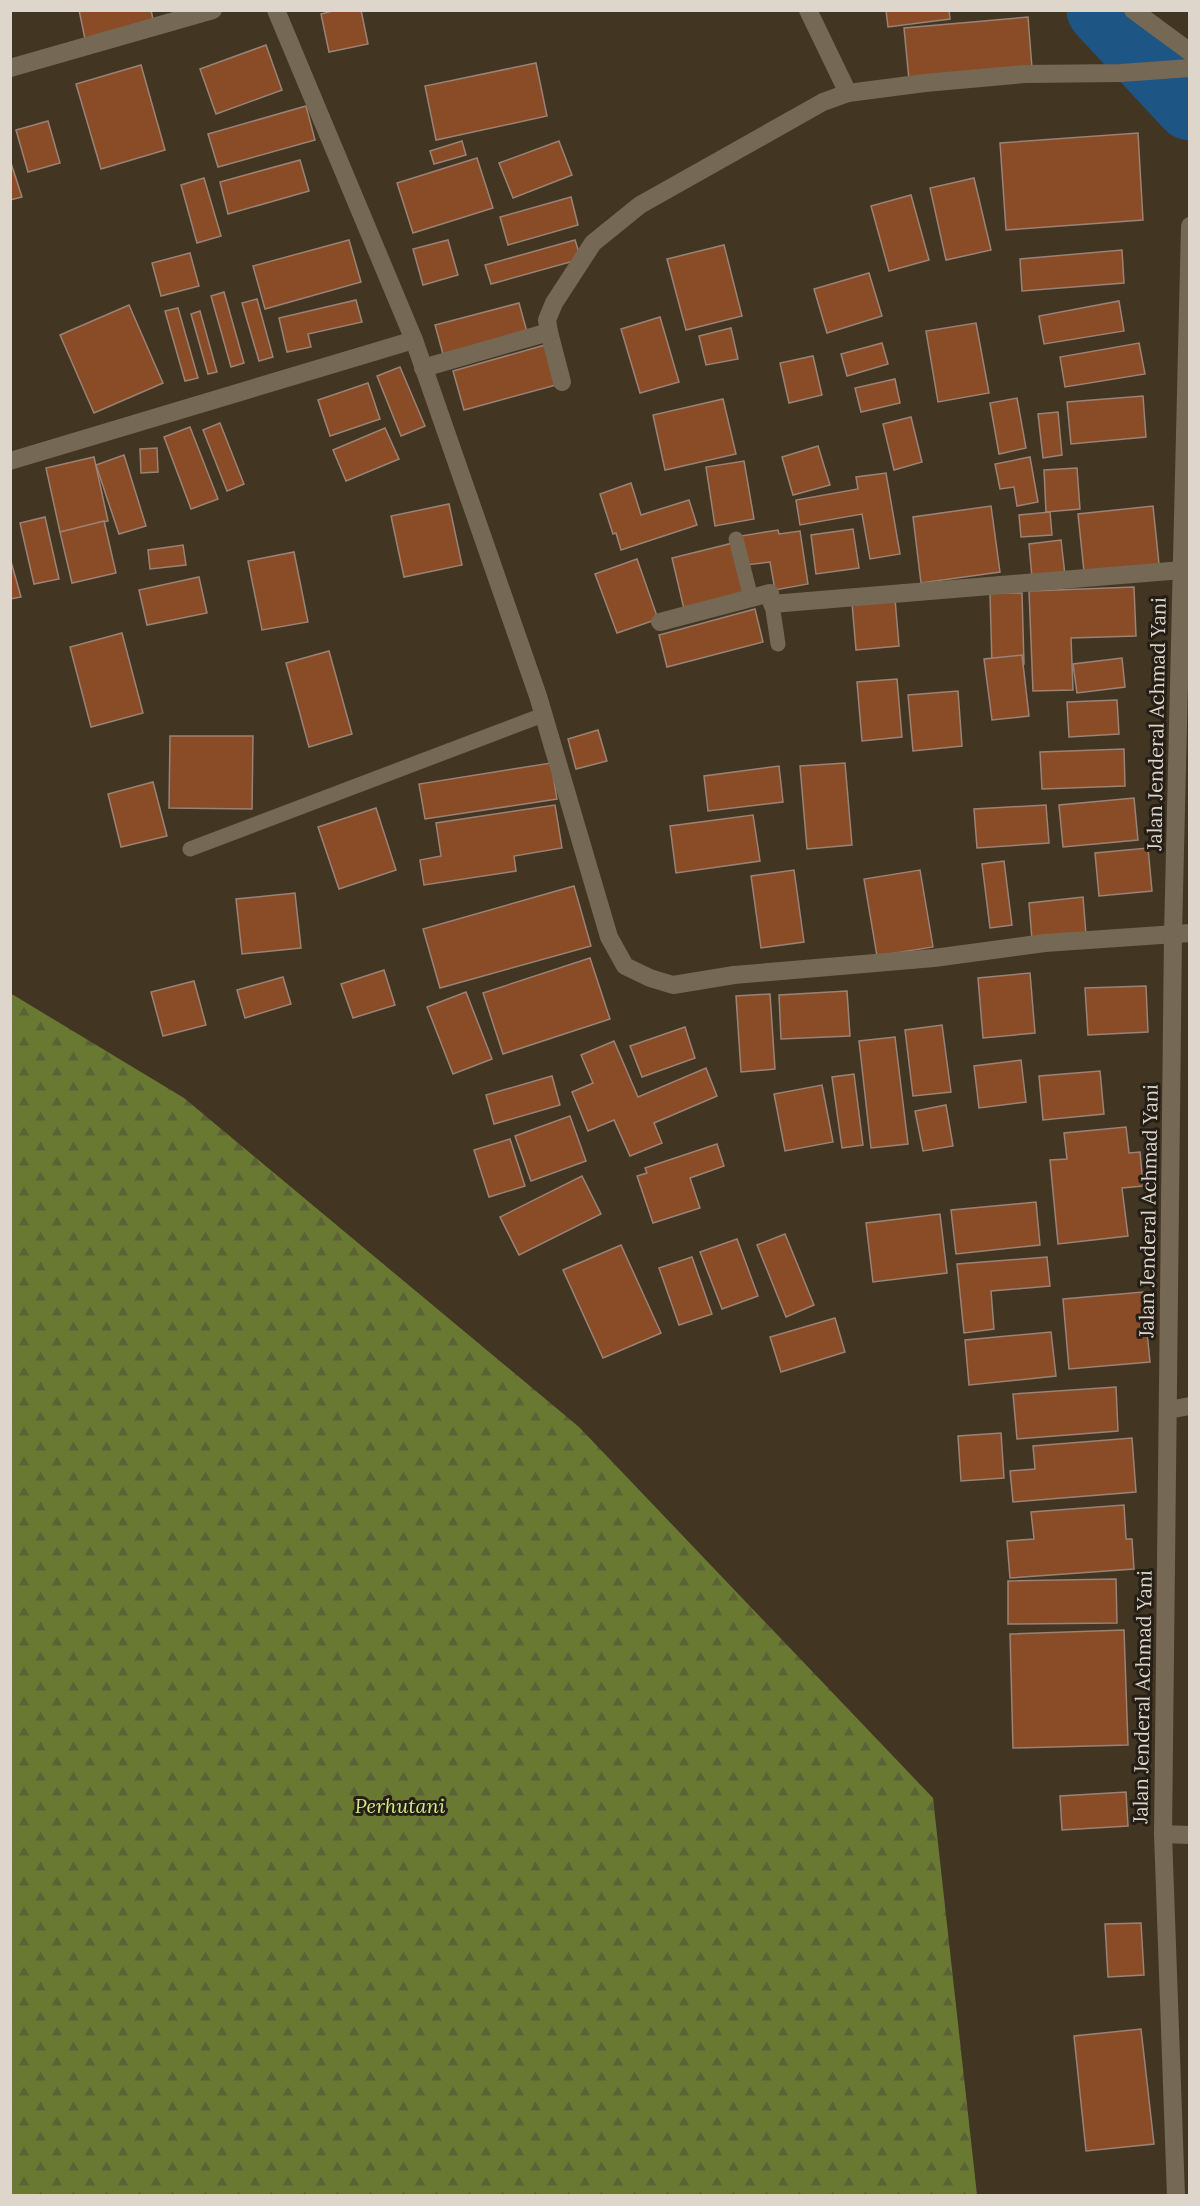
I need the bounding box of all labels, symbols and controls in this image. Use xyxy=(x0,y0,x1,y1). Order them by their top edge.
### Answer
street label: Jalan Jenderal Achmad Yani xyxy=(1141,597,1171,852)
street label: Jalan Jenderal Achmad Yani xyxy=(1133,1084,1163,1339)
street label: Jalan Jenderal Achmad Yani xyxy=(1127,1570,1157,1825)
park label: Perhutani xyxy=(355,1793,446,1818)

